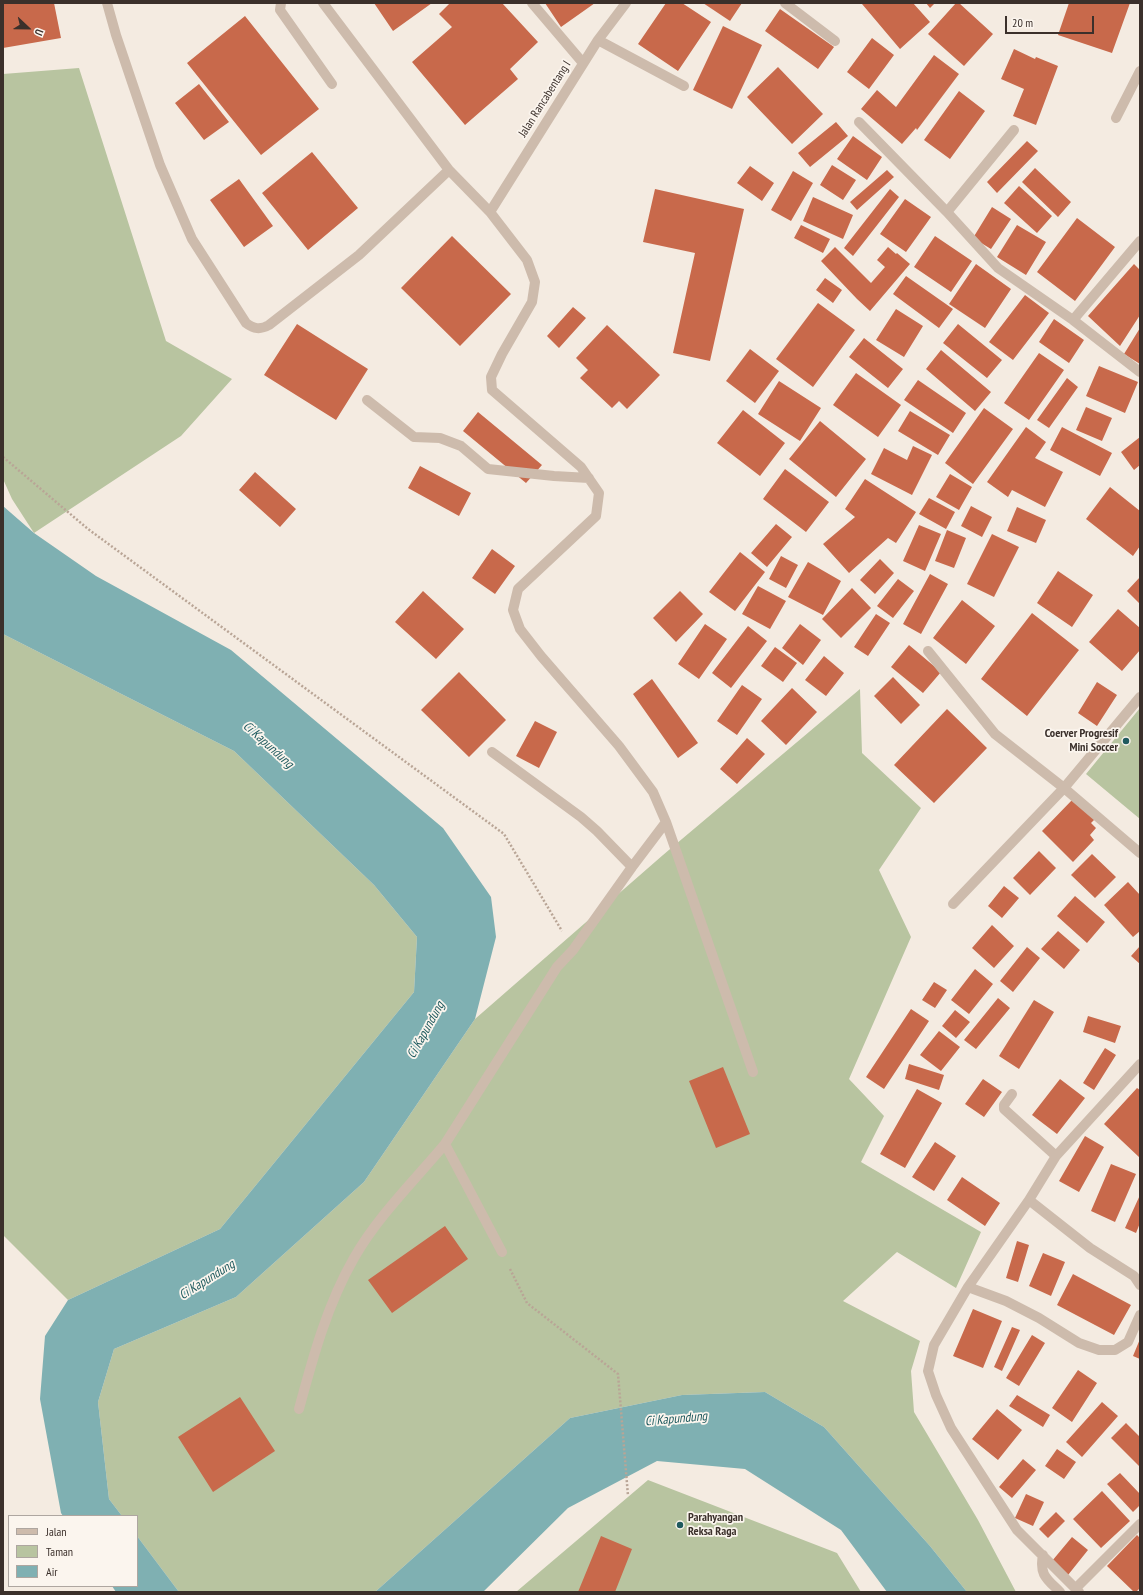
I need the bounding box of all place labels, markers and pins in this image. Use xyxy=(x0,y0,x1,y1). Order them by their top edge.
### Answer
place label: Coerver Progresif Mini Soccer xyxy=(1045,727,1118,755)
marker: Coerver Progresif Mini Soccer xyxy=(1121,736,1131,746)
place label: Parahyangan Reksa Raga xyxy=(688,1511,743,1539)
marker: Parahyangan Reksa Raga xyxy=(675,1520,685,1530)

